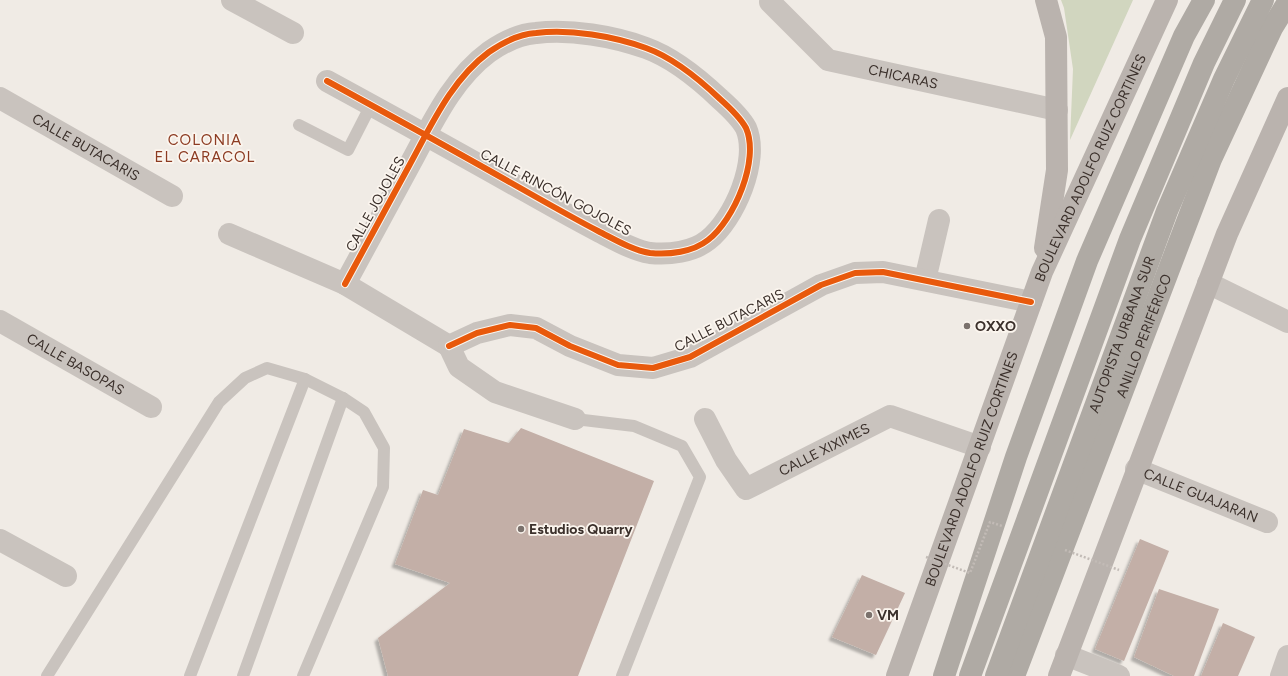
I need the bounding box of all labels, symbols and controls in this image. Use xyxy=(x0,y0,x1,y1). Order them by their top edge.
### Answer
street label: BOULEVARD ADOLFO RUIZ CORTINES xyxy=(1031,51,1150,284)
street label: CHICARAS xyxy=(867,61,940,93)
street label: CALLE BUTACARIS xyxy=(29,110,143,185)
district label: COLONIA EL CARACOL xyxy=(155,131,255,166)
street label: CALLE RINCÓN GOJOLES xyxy=(477,145,634,239)
street label: CALLE JOJOLES xyxy=(342,154,409,255)
street label: AUTOPISTA URBANA SUR xyxy=(1085,254,1159,415)
street label: ANILLO PERIFÉRICO xyxy=(1113,272,1175,400)
street label: CALLE BUTACARIS xyxy=(672,285,787,355)
place label: OXXO xyxy=(975,318,1016,335)
marker: OXXO xyxy=(962,321,972,331)
street label: CALLE BASOPAS xyxy=(24,330,127,399)
street label: BOULEVARD ADOLFO RUIZ CORTINES xyxy=(922,349,1022,589)
street label: CALLE XIXIMES xyxy=(776,420,873,480)
street label: CALLE GUAJARAN xyxy=(1141,465,1260,526)
place label: Estudios Quarry xyxy=(529,521,633,538)
marker: Estudios Quarry xyxy=(516,524,526,534)
place label: VM xyxy=(877,607,899,624)
marker: VM xyxy=(864,610,874,620)

